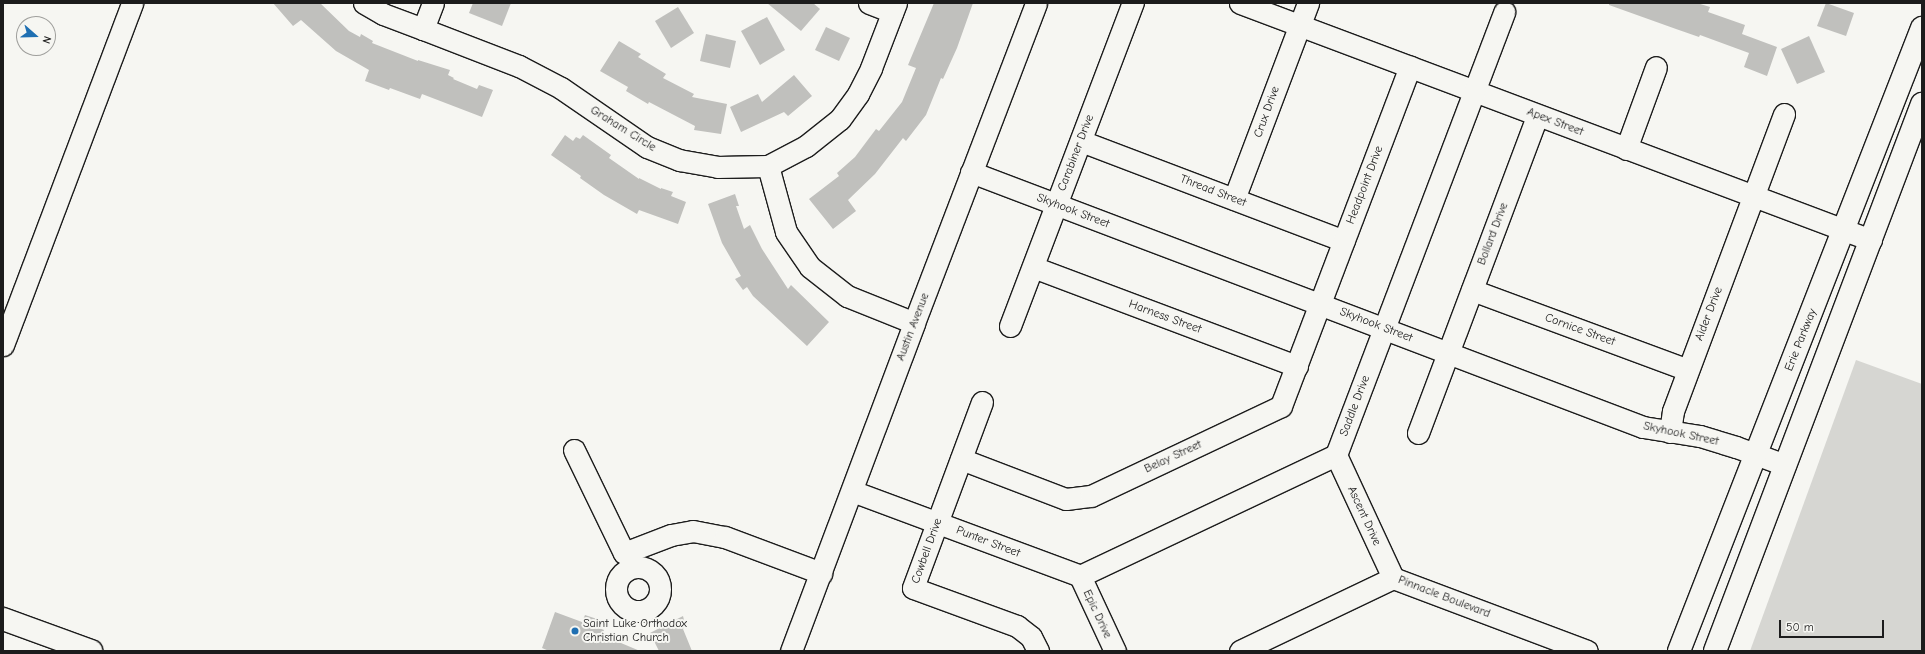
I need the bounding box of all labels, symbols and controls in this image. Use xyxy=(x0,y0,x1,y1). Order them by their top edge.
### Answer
north arrow xyxy=(16,16,56,56)
text: N xyxy=(39,34,54,46)
street label: Crux Drive xyxy=(1251,84,1283,140)
street label: Graham Circle xyxy=(587,103,659,155)
street label: Apex Street xyxy=(1525,105,1585,139)
street label: Carabiner Drive xyxy=(1055,113,1097,193)
street label: Headpoint Drive xyxy=(1343,144,1387,226)
street label: Thread Street xyxy=(1178,172,1248,210)
street label: Skyhook Street xyxy=(1035,191,1111,231)
street label: Bollard Drive xyxy=(1474,201,1512,267)
street label: Aider Drive xyxy=(1692,285,1726,343)
street label: Austin Avenue xyxy=(893,291,933,363)
street label: Harness Street xyxy=(1127,297,1203,337)
street label: Skyhook Street xyxy=(1338,305,1414,345)
street label: Erie Parkway xyxy=(1782,307,1820,373)
street label: Cornice Street xyxy=(1543,311,1617,349)
street label: Saddle Drive xyxy=(1337,374,1373,438)
street label: Skyhook Street xyxy=(1642,419,1720,449)
street label: Belay Street xyxy=(1142,437,1204,477)
street label: Ascent Drive xyxy=(1344,484,1384,548)
street label: Cowbell Drive xyxy=(909,516,945,586)
street label: Punter Street xyxy=(954,523,1022,561)
street label: Pinnacle Boulevard xyxy=(1396,573,1492,621)
street label: Epic Drive xyxy=(1079,587,1115,641)
scale bar xyxy=(1781,612,1886,638)
place label: Saint Luke Orthodox Christian Church xyxy=(583,617,687,645)
text: 50 m xyxy=(1786,620,1814,634)
marker: Saint Luke Orthodox Christian Church xyxy=(570,626,580,636)

